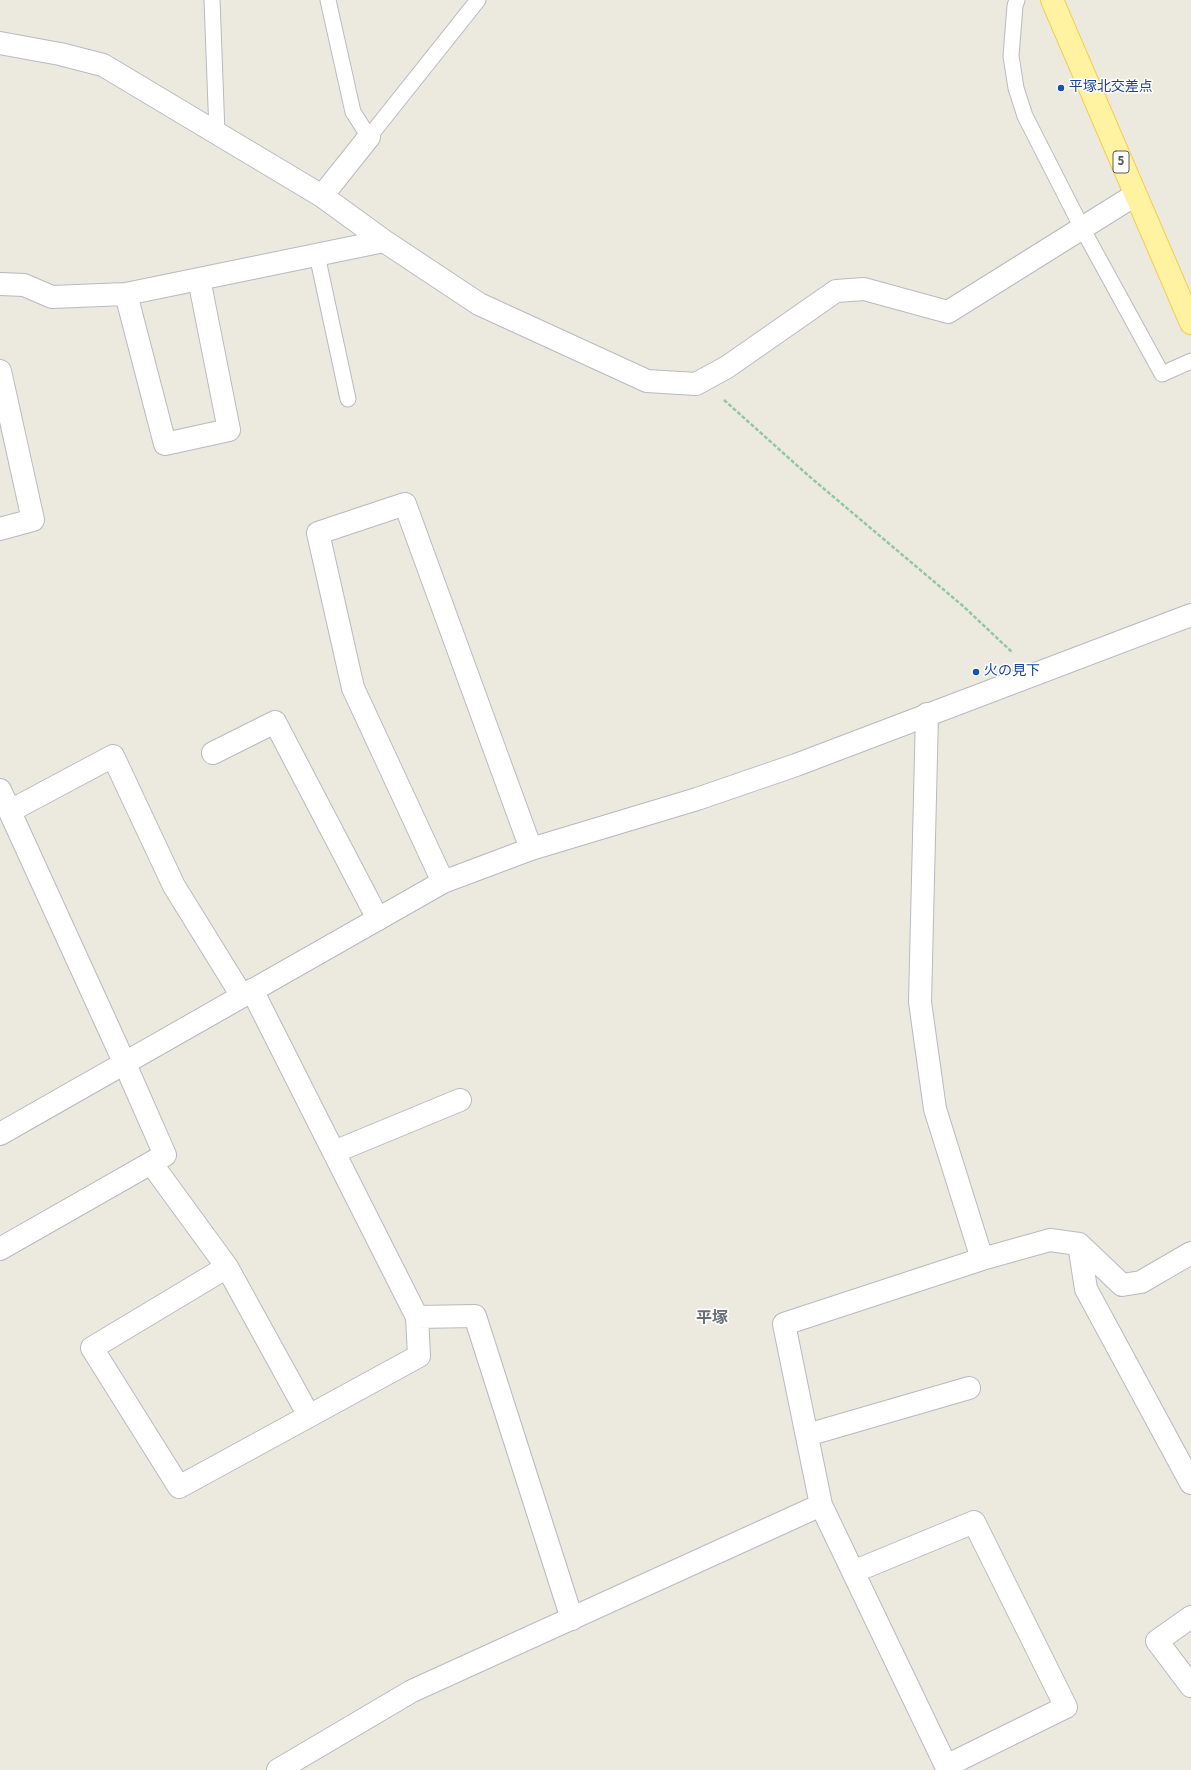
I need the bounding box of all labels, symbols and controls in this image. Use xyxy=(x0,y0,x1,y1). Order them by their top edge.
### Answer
place label: 平塚北交差点 xyxy=(1069,80,1153,96)
marker: 平塚北交差点 xyxy=(1056,83,1066,93)
road number: 5 xyxy=(1113,151,1129,173)
place label: 火の見下 xyxy=(984,664,1040,680)
marker: 火の見下 xyxy=(971,667,981,677)
district label: 平塚 xyxy=(696,1309,728,1329)

